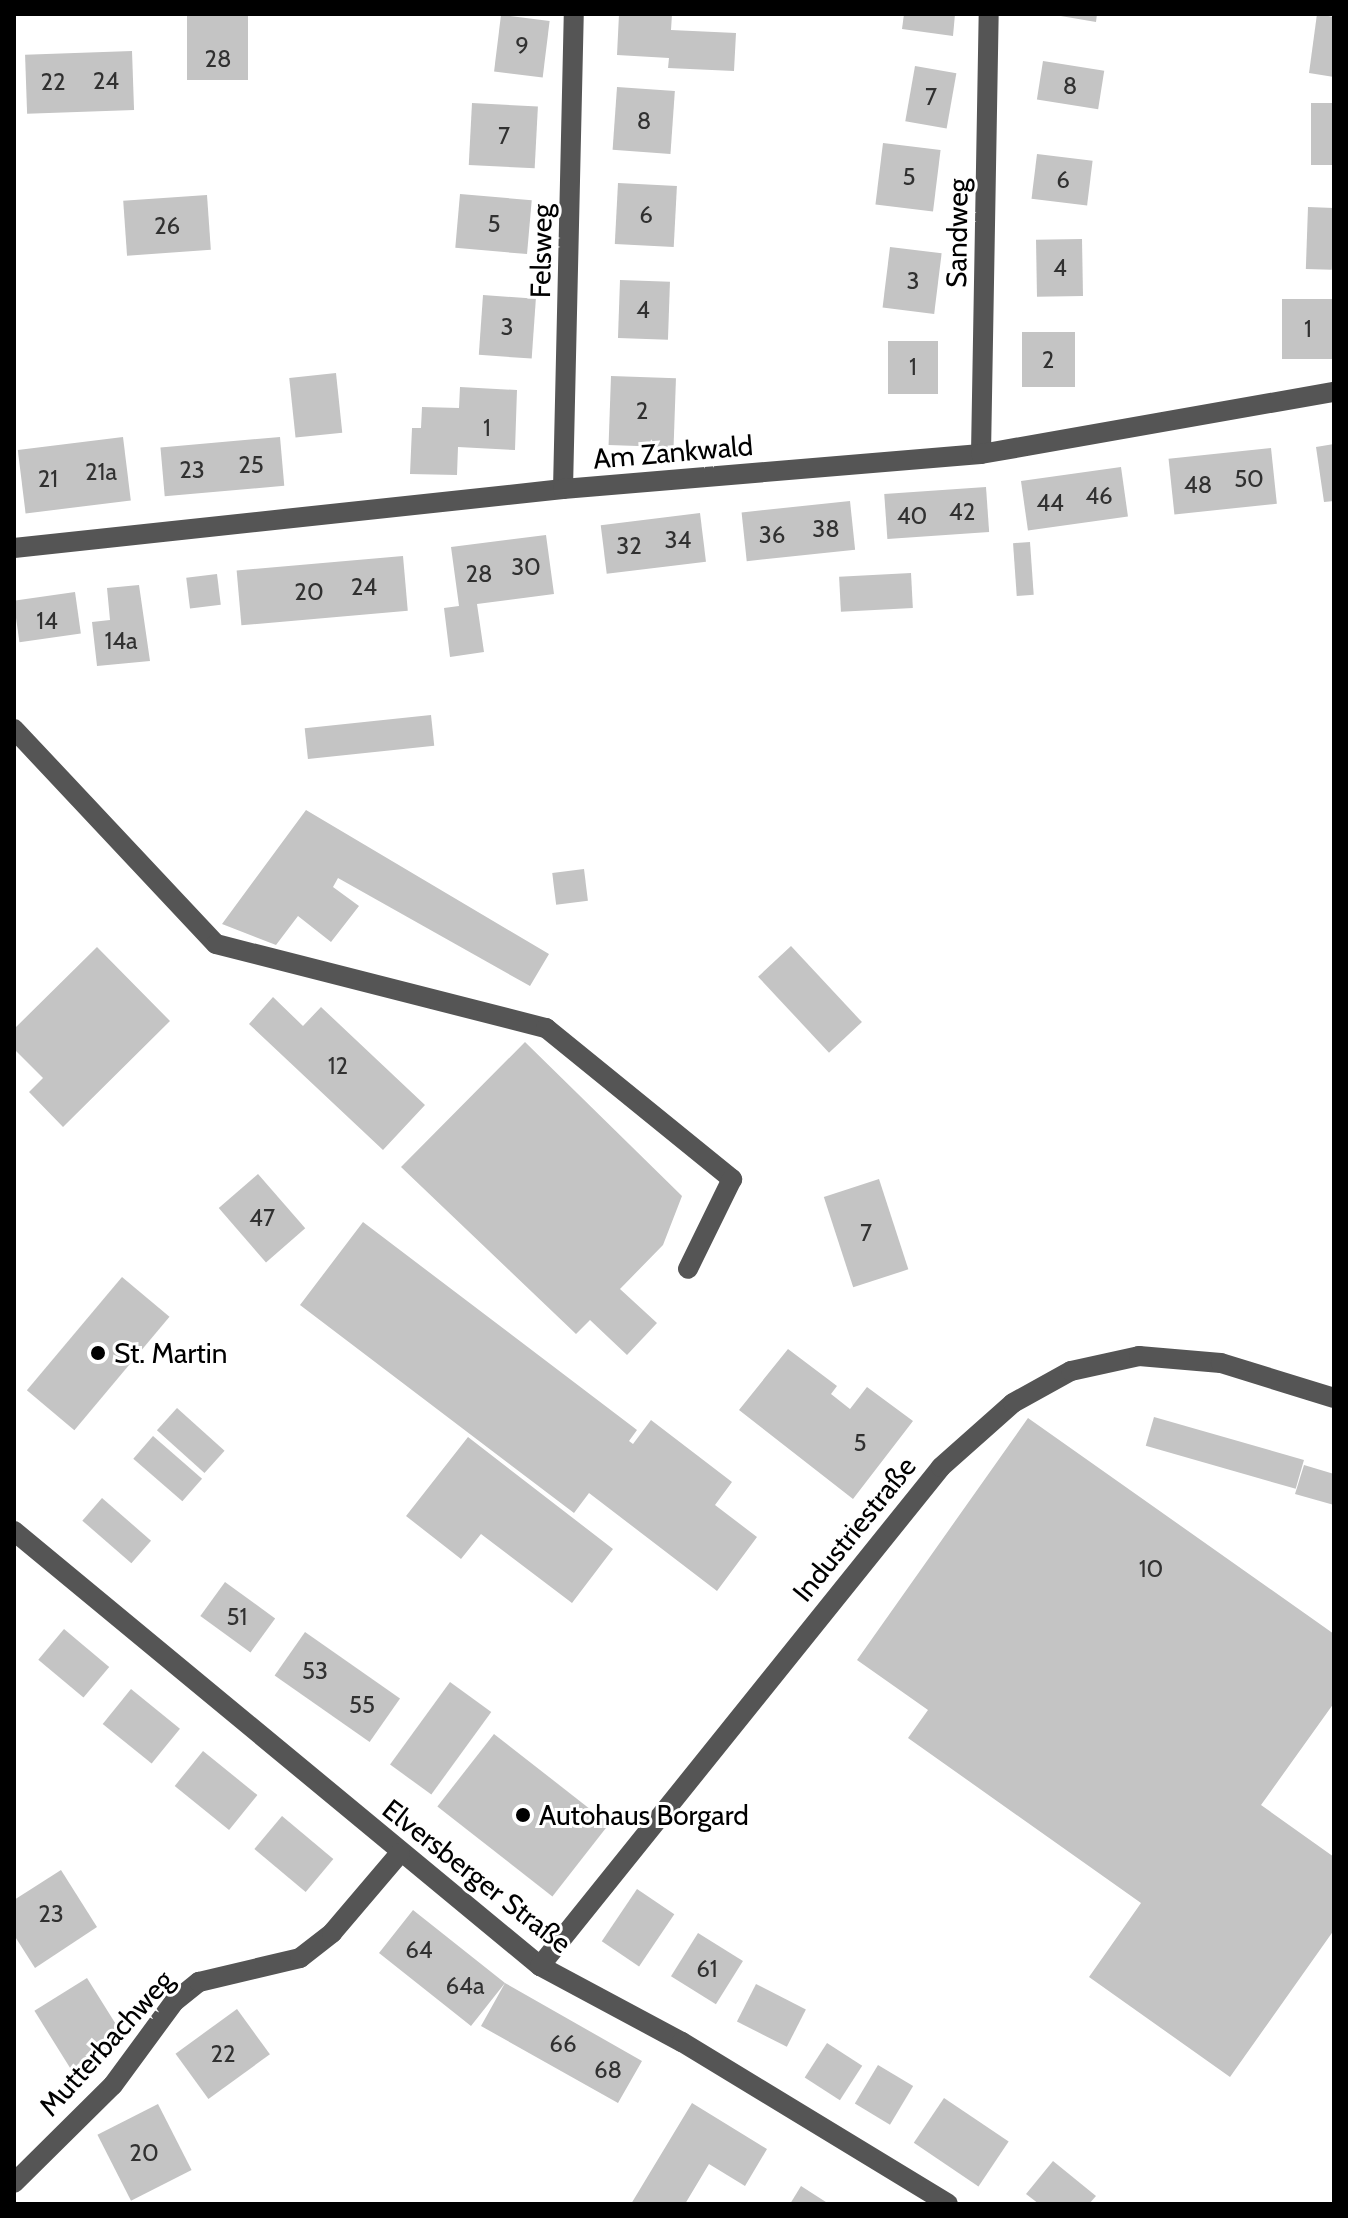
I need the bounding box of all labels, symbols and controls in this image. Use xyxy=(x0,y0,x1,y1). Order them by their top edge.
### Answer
house number: 9 xyxy=(515,32,529,60)
house number: 28 xyxy=(204,45,232,73)
house number: 24 xyxy=(93,67,119,95)
house number: 22 xyxy=(40,68,66,96)
house number: 8 xyxy=(1063,72,1077,100)
house number: 7 xyxy=(925,83,937,111)
house number: 8 xyxy=(637,107,651,135)
house number: 7 xyxy=(498,122,510,150)
house number: 5 xyxy=(903,163,915,191)
house number: 6 xyxy=(1056,166,1070,194)
street label: Sandweg xyxy=(939,178,975,288)
house number: 6 xyxy=(639,201,653,229)
street label: Felsweg xyxy=(523,204,559,298)
house number: 5 xyxy=(488,210,500,238)
house number: 26 xyxy=(154,212,180,240)
house number: 4 xyxy=(1053,254,1067,282)
house number: 3 xyxy=(907,267,919,295)
house number: 4 xyxy=(636,296,650,324)
house number: 3 xyxy=(501,313,513,341)
house number: 1 xyxy=(1304,315,1312,343)
house number: 2 xyxy=(1042,346,1054,374)
house number: 1 xyxy=(909,353,917,381)
house number: 2 xyxy=(636,397,648,425)
house number: 1 xyxy=(483,414,491,442)
street label: Am Zankwald xyxy=(592,428,754,476)
house number: 25 xyxy=(238,451,264,479)
house number: 23 xyxy=(179,456,205,484)
house number: 21a xyxy=(85,458,117,486)
house number: 21 xyxy=(38,465,58,493)
house number: 50 xyxy=(1234,465,1264,493)
house number: 48 xyxy=(1184,471,1212,499)
house number: 46 xyxy=(1085,482,1113,510)
house number: 44 xyxy=(1036,489,1064,517)
house number: 42 xyxy=(949,498,975,526)
house number: 40 xyxy=(897,502,927,530)
house number: 38 xyxy=(812,515,840,543)
house number: 36 xyxy=(759,521,785,549)
house number: 34 xyxy=(665,526,691,554)
house number: 32 xyxy=(616,532,642,560)
house number: 30 xyxy=(511,553,541,581)
house number: 28 xyxy=(465,560,493,588)
house number: 24 xyxy=(351,573,377,601)
house number: 20 xyxy=(294,578,324,606)
house number: 14 xyxy=(36,607,58,635)
house number: 14a xyxy=(104,627,138,655)
house number: 12 xyxy=(328,1052,348,1080)
house number: 47 xyxy=(249,1204,275,1232)
house number: 7 xyxy=(860,1219,872,1247)
place label: St. Martin xyxy=(114,1336,227,1370)
marker: St. Martin xyxy=(89,1344,107,1362)
house number: 5 xyxy=(854,1429,866,1457)
street label: Industriestraße xyxy=(785,1450,923,1608)
house number: 10 xyxy=(1139,1555,1163,1583)
house number: 51 xyxy=(227,1603,247,1631)
house number: 53 xyxy=(302,1657,328,1685)
house number: 55 xyxy=(349,1691,375,1719)
street label: Elversberger Straße xyxy=(376,1792,578,1960)
place label: Autohaus Borgard xyxy=(539,1798,749,1832)
marker: Autohaus Borgard xyxy=(514,1806,532,1824)
house number: 23 xyxy=(38,1900,64,1928)
house number: 64 xyxy=(405,1936,433,1964)
house number: 61 xyxy=(696,1955,718,1983)
street label: Mutterbachweg xyxy=(32,1963,180,2123)
house number: 64a xyxy=(445,1972,485,2000)
house number: 66 xyxy=(549,2030,577,2058)
house number: 22 xyxy=(210,2040,236,2068)
house number: 68 xyxy=(594,2056,622,2084)
house number: 20 xyxy=(129,2139,159,2167)

